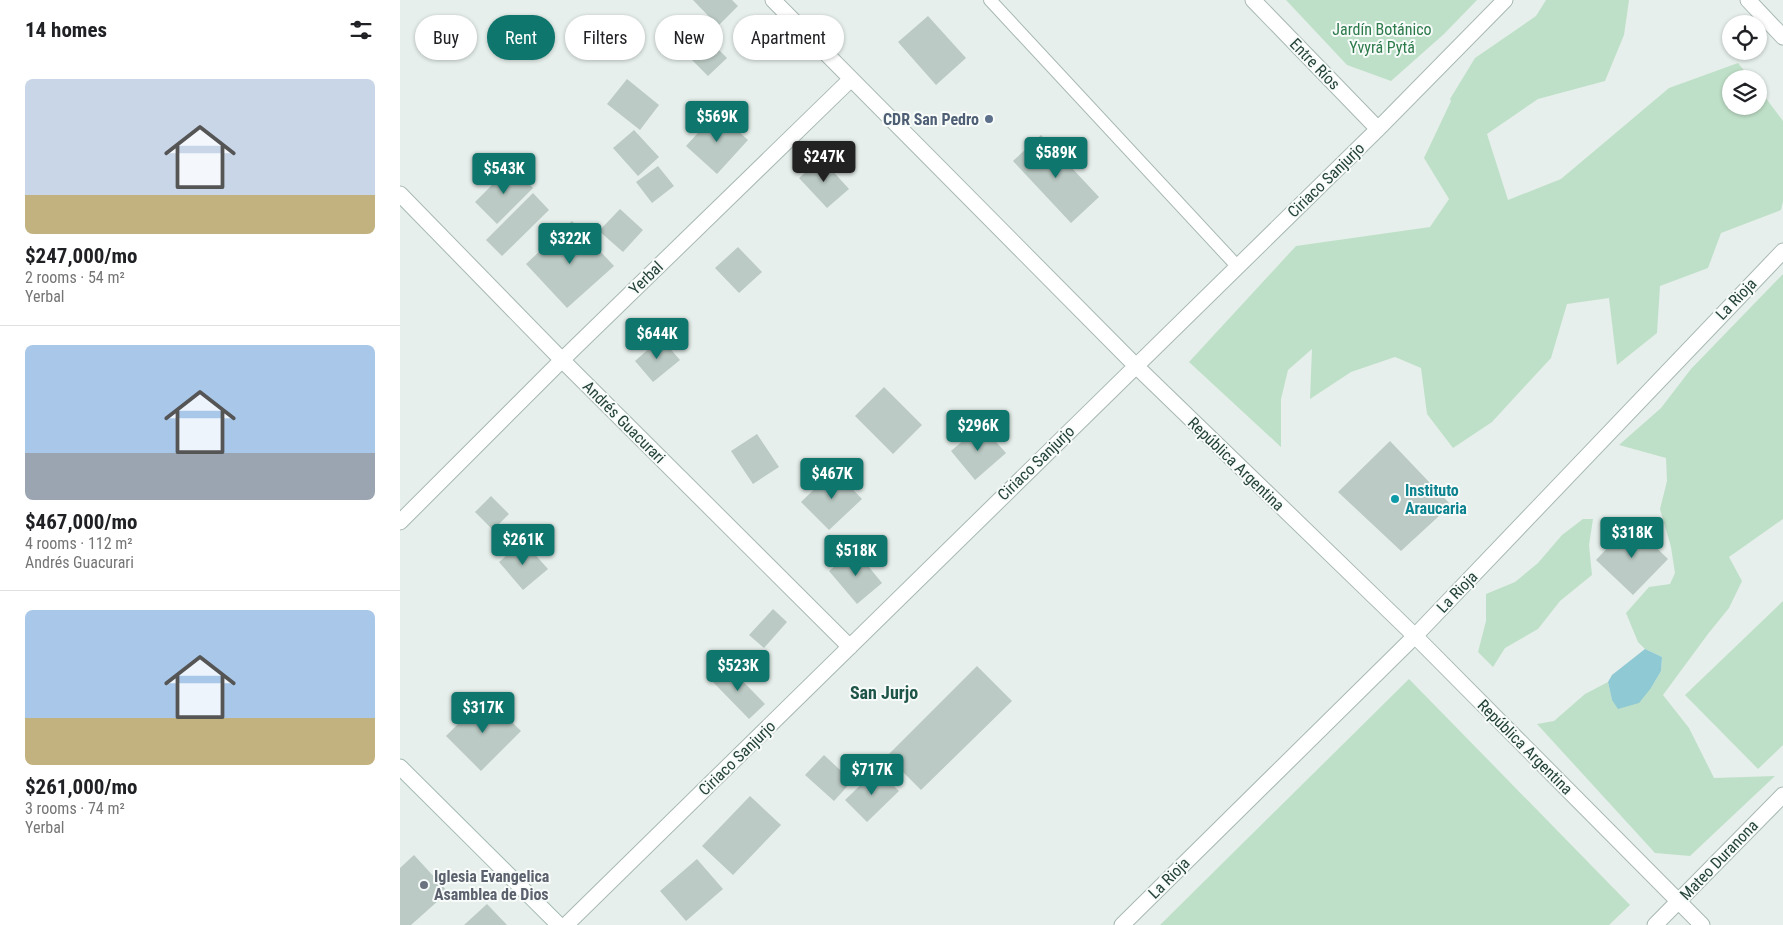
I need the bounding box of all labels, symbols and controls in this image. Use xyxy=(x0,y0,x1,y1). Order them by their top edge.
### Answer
chip: Buy xyxy=(415,15,477,60)
chip: Rent xyxy=(487,15,555,60)
chip: Filters xyxy=(565,15,645,60)
chip: New xyxy=(655,15,723,60)
chip: Apartment xyxy=(733,15,844,60)
map controls xyxy=(1722,15,1767,115)
button: locate xyxy=(1722,15,1767,60)
icon: filters xyxy=(347,16,375,44)
text: 14 homes xyxy=(25,18,107,42)
park label: Jardín Botánico Yvyrá Pytá xyxy=(1332,20,1432,57)
street label: Entre Ríos xyxy=(1286,34,1344,94)
button: layers xyxy=(1722,70,1767,115)
pin: $569K xyxy=(682,100,752,143)
text: $569K xyxy=(696,107,738,126)
place label: CDR San Pedro xyxy=(883,110,979,129)
icon: home xyxy=(155,112,245,202)
marker: CDR San Pedro xyxy=(983,113,995,125)
pin: $589K xyxy=(1021,136,1091,179)
street label: Ciriaco Sanjurjo xyxy=(1284,139,1368,221)
pin: $247K xyxy=(789,140,859,183)
text: $589K xyxy=(1035,143,1077,162)
text: $247K xyxy=(803,147,845,166)
pin: $543K xyxy=(469,152,539,195)
text: $543K xyxy=(483,159,525,178)
pin: $322K xyxy=(535,222,605,265)
text: $322K xyxy=(549,229,591,248)
text: $247,000/mo xyxy=(25,244,137,268)
street label: Yerbal xyxy=(625,257,667,299)
text: 2 rooms · 54 m² xyxy=(25,268,125,287)
street label: La Rioja xyxy=(1712,274,1760,324)
text: Yerbal xyxy=(25,287,65,306)
pin: $644K xyxy=(622,318,692,360)
text: $644K xyxy=(636,324,678,343)
icon: home xyxy=(155,377,245,467)
street label: Andrés Guacurari xyxy=(579,377,669,467)
pin: $296K xyxy=(943,410,1013,452)
street label: República Argentina xyxy=(1184,413,1288,515)
text: $296K xyxy=(957,416,999,435)
street label: Ciriaco Sanjurjo xyxy=(994,422,1078,504)
pin: $467K xyxy=(797,458,867,500)
text: $467K xyxy=(811,464,853,483)
place label: Instituto Araucaria xyxy=(1405,481,1467,518)
marker: Instituto Araucaria xyxy=(1389,493,1401,505)
text: $467,000/mo xyxy=(25,510,137,534)
pin: $318K xyxy=(1597,516,1667,559)
text: $318K xyxy=(1611,523,1653,542)
pin: $261K xyxy=(488,524,558,566)
text: $261K xyxy=(502,530,544,549)
text: 4 rooms · 112 m² xyxy=(25,534,133,553)
pin: $518K xyxy=(821,534,891,577)
text: $518K xyxy=(835,541,877,560)
text: Andrés Guacurari xyxy=(25,553,134,572)
street label: La Rioja xyxy=(1433,567,1481,617)
icon: home xyxy=(155,642,245,732)
pin: $523K xyxy=(703,650,773,692)
text: $523K xyxy=(717,656,759,675)
district label: San Jurjo xyxy=(850,682,918,703)
pin: $317K xyxy=(448,692,518,734)
street label: República Argentina xyxy=(1474,696,1576,798)
text: $317K xyxy=(462,698,504,717)
street label: Ciriaco Sanjurjo xyxy=(695,717,779,799)
pin: $717K xyxy=(837,754,907,796)
text: $717K xyxy=(851,760,893,779)
text: $261,000/mo xyxy=(25,775,137,799)
text: 3 rooms · 74 m² xyxy=(25,799,125,818)
street label: Mateo Duranona xyxy=(1676,816,1762,904)
text: Yerbal xyxy=(25,818,65,837)
street label: La Rioja xyxy=(1144,853,1194,903)
place label: Iglesia Evangelica Asamblea de Dios xyxy=(434,867,550,904)
marker: Iglesia Evangelica Asamblea de Dios xyxy=(418,879,430,891)

